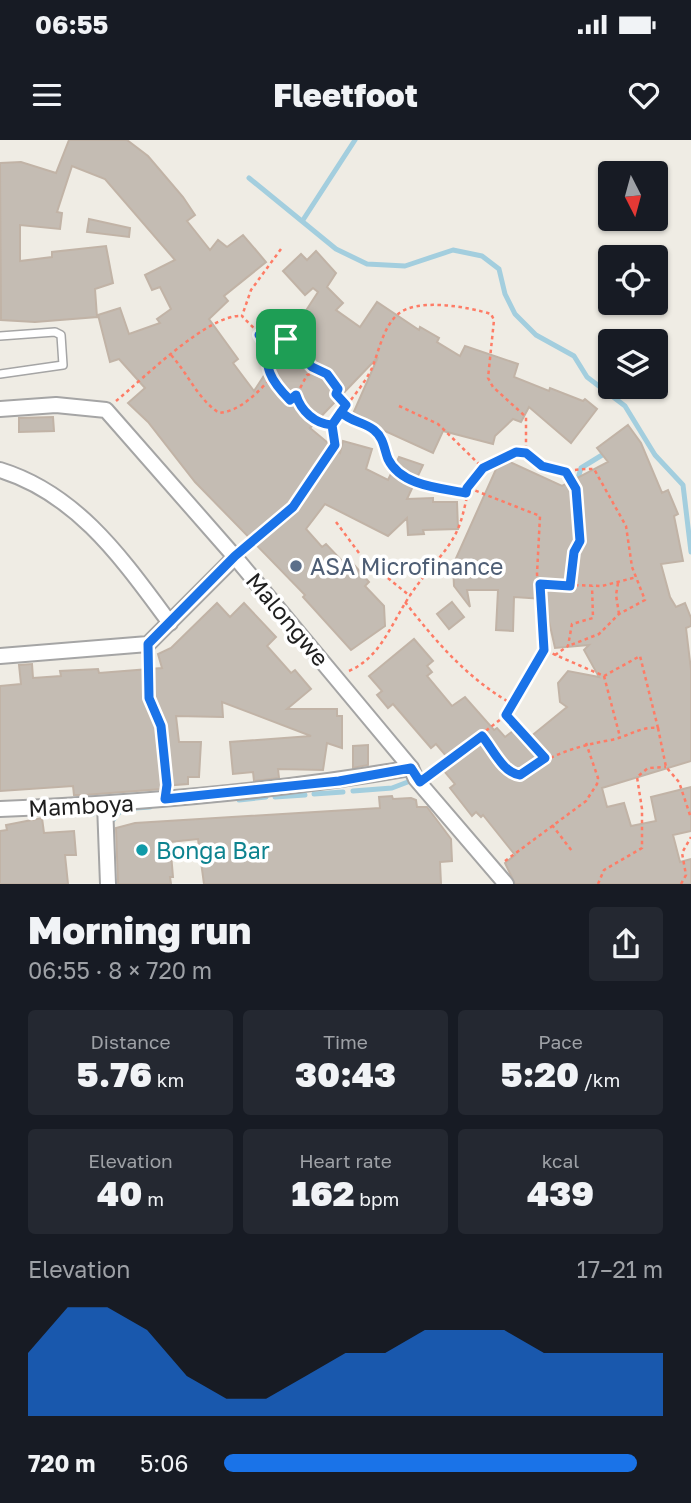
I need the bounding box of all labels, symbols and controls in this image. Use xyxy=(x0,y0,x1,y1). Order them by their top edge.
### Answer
text: 06:55 xyxy=(35,9,108,40)
icon: menu xyxy=(28,76,66,114)
text: Fleetfoot xyxy=(273,76,418,114)
icon: heart xyxy=(625,76,663,114)
north arrow xyxy=(598,161,668,231)
map controls xyxy=(598,161,668,399)
button: locate xyxy=(598,245,668,315)
pin xyxy=(256,309,316,369)
icon: arrive xyxy=(267,320,305,358)
button: layers xyxy=(598,329,668,399)
place label: ASA Microfinance xyxy=(310,552,503,580)
marker: ASA Microfinance xyxy=(288,558,304,574)
street label: Malongwe xyxy=(241,566,335,672)
street label: Mamboya xyxy=(27,788,135,822)
place label: Bonga Bar xyxy=(156,836,270,864)
marker: Bonga Bar xyxy=(134,842,150,858)
text: Morning run xyxy=(28,907,251,952)
button: share xyxy=(589,907,663,981)
text: 06:55 · 8 × 720 m xyxy=(28,956,212,984)
text: Distance xyxy=(91,1030,170,1053)
text: Time xyxy=(323,1030,368,1053)
text: Pace xyxy=(538,1030,583,1053)
text: 5.76 xyxy=(77,1053,152,1095)
text: 30:43 xyxy=(295,1053,396,1095)
text: 5:20 xyxy=(501,1053,579,1095)
text: km xyxy=(152,1068,184,1091)
text: /km xyxy=(579,1068,620,1091)
text: Elevation xyxy=(88,1149,173,1172)
text: Heart rate xyxy=(299,1149,392,1172)
text: kcal xyxy=(542,1149,579,1172)
text: 40 xyxy=(97,1172,142,1214)
text: 162 xyxy=(292,1172,355,1214)
text: 439 xyxy=(527,1172,594,1214)
text: m xyxy=(142,1187,164,1210)
text: bpm xyxy=(355,1187,399,1210)
text: Elevation xyxy=(28,1255,130,1283)
text: 17–21 m xyxy=(577,1255,663,1283)
text: 720 m xyxy=(28,1449,95,1477)
text: 5:06 xyxy=(140,1449,188,1477)

